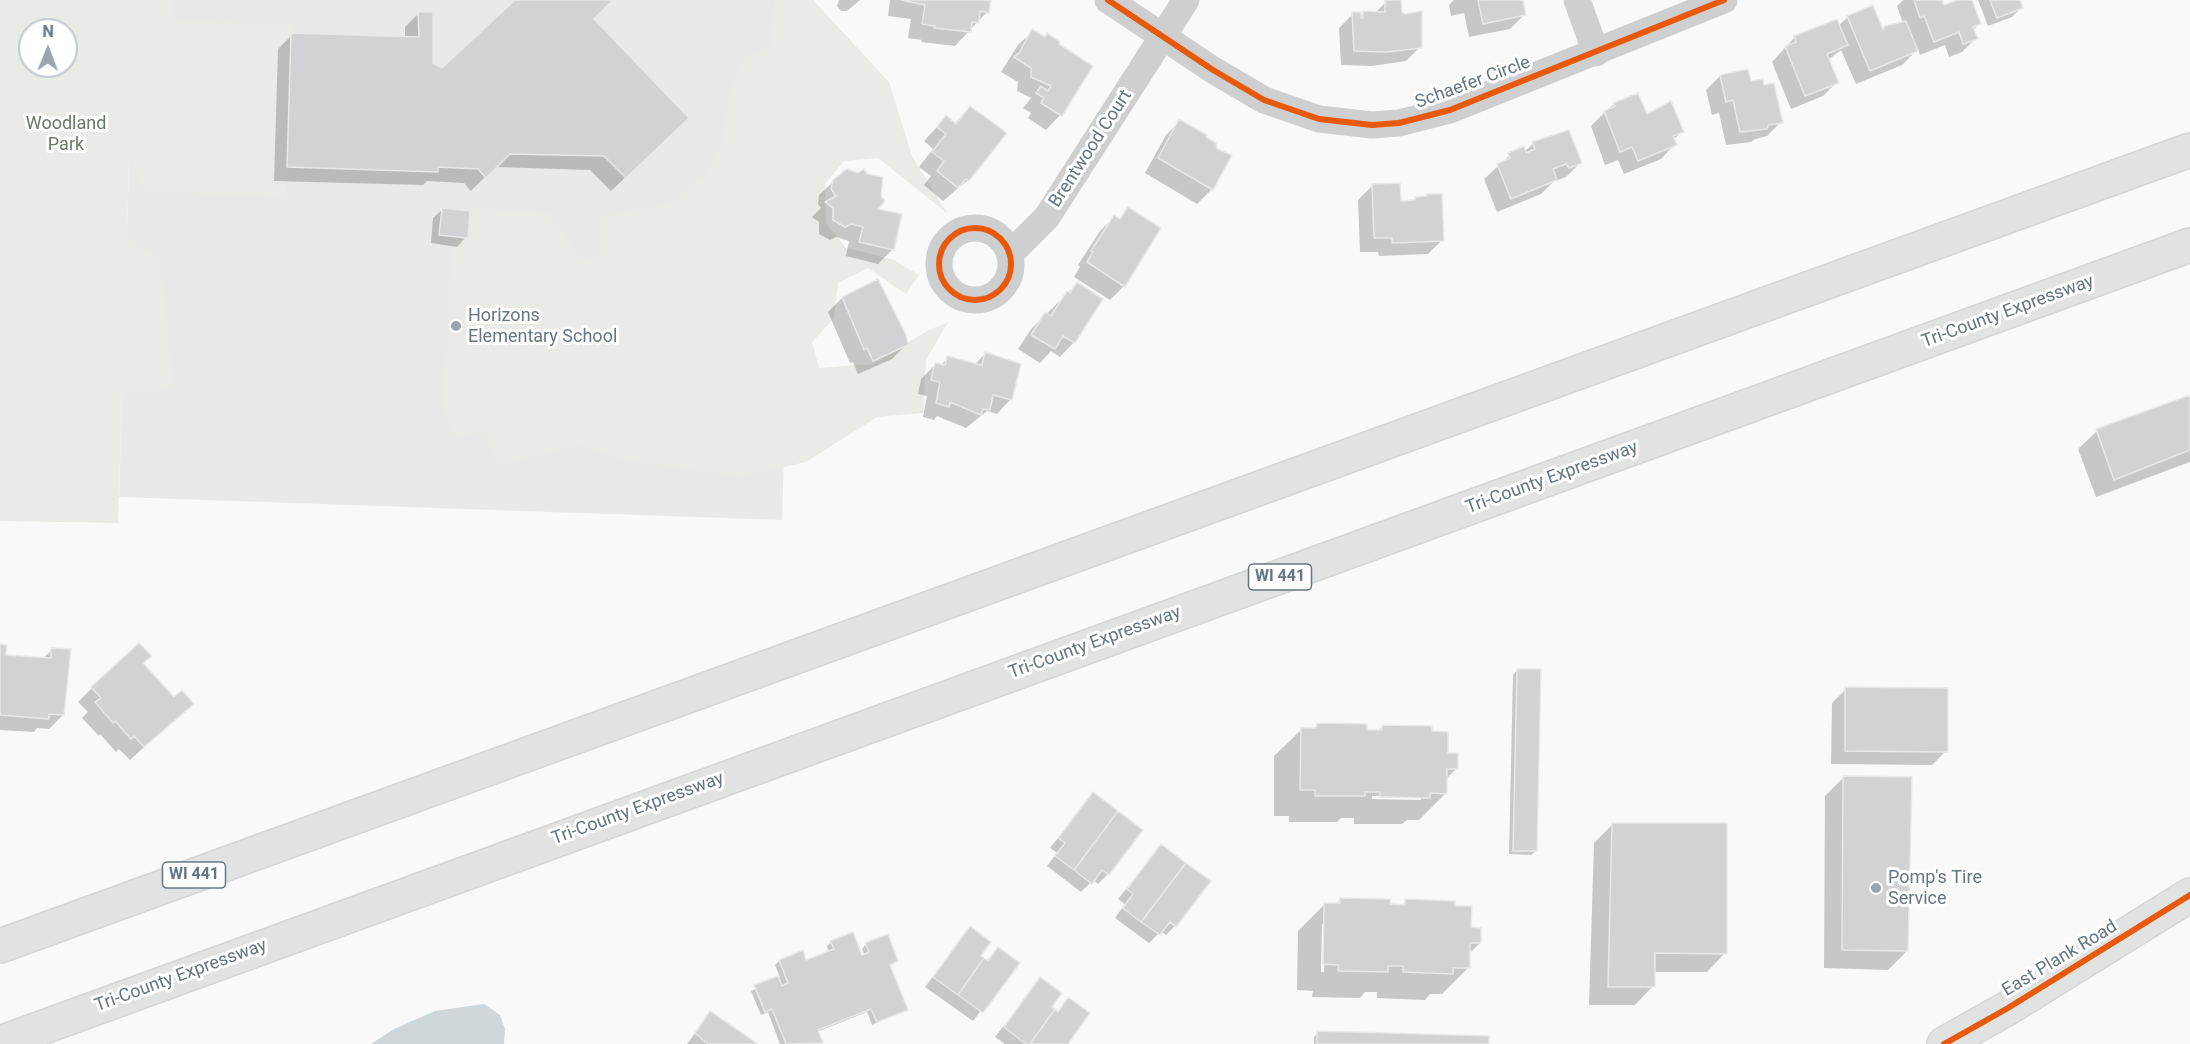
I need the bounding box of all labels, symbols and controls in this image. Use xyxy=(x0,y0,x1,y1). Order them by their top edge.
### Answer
north arrow xyxy=(18,18,78,78)
text: N xyxy=(42,22,54,41)
street label: Schaefer Circle xyxy=(1413,52,1533,114)
street label: Brentwood Court xyxy=(1045,86,1137,212)
park label: Woodland Park xyxy=(26,113,106,156)
street label: Tri-County Expressway xyxy=(1919,271,2097,353)
place label: Horizons Elementary School xyxy=(468,305,617,348)
marker: Horizons Elementary School xyxy=(449,319,463,333)
street label: Tri-County Expressway xyxy=(1463,437,1641,519)
road number: WI 441 xyxy=(1248,564,1312,590)
street label: Tri-County Expressway xyxy=(1006,602,1184,684)
street label: Tri-County Expressway xyxy=(549,768,727,850)
road number: WI 441 xyxy=(162,862,226,888)
place label: Pomp's Tire Service xyxy=(1888,867,1982,910)
marker: Pomp's Tire Service xyxy=(1869,881,1883,895)
street label: East Plank Road xyxy=(1999,916,2121,1002)
street label: Tri-County Expressway xyxy=(92,935,270,1017)

